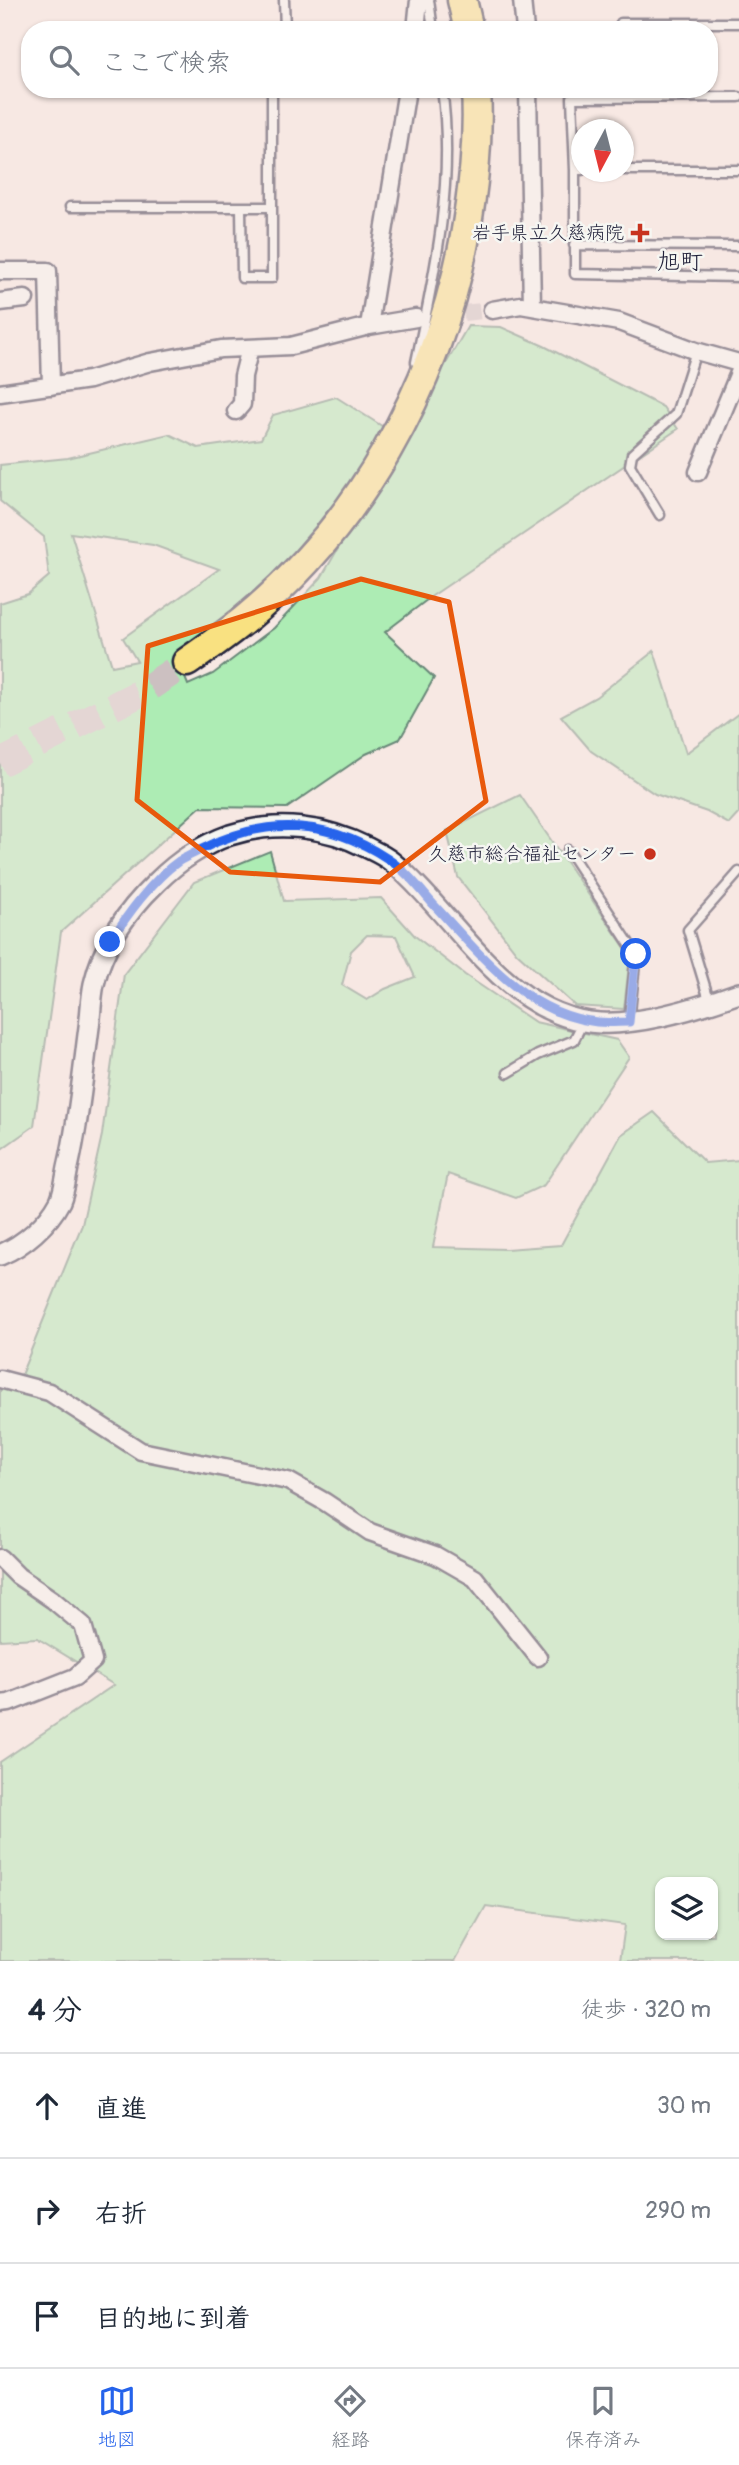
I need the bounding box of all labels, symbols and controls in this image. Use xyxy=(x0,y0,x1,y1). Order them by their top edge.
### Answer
search box xyxy=(21,21,718,98)
icon: search xyxy=(45,41,83,79)
text: ここで検索 xyxy=(101,47,231,79)
north arrow xyxy=(571,119,634,182)
place label: 岩手県立久慈病院 xyxy=(472,221,624,245)
marker: 岩手県立久慈病院 xyxy=(630,223,650,243)
district label: 旭町 xyxy=(657,247,703,276)
place label: 久慈市総合福祉センター xyxy=(428,842,636,866)
marker: 久慈市総合福祉センター xyxy=(642,846,658,862)
route end xyxy=(94,926,125,957)
route start xyxy=(620,938,651,969)
map controls xyxy=(655,1877,718,1940)
button: layers xyxy=(655,1877,718,1940)
text: 4 分 xyxy=(28,1992,82,2029)
text: 徒歩 · 320 m xyxy=(581,1995,711,2024)
icon: ahead xyxy=(28,2087,66,2125)
text: 30 m xyxy=(657,2091,711,2120)
text: 直進 xyxy=(95,2093,147,2125)
icon: right xyxy=(28,2192,66,2230)
text: 290 m xyxy=(645,2196,711,2225)
text: 右折 xyxy=(95,2198,147,2230)
icon: arrive xyxy=(28,2297,66,2335)
text: 目的地に到着 xyxy=(95,2303,251,2335)
tab: 地図 xyxy=(98,2382,136,2452)
tab: 経路 xyxy=(331,2382,369,2452)
tab: 保存済み xyxy=(565,2382,641,2452)

